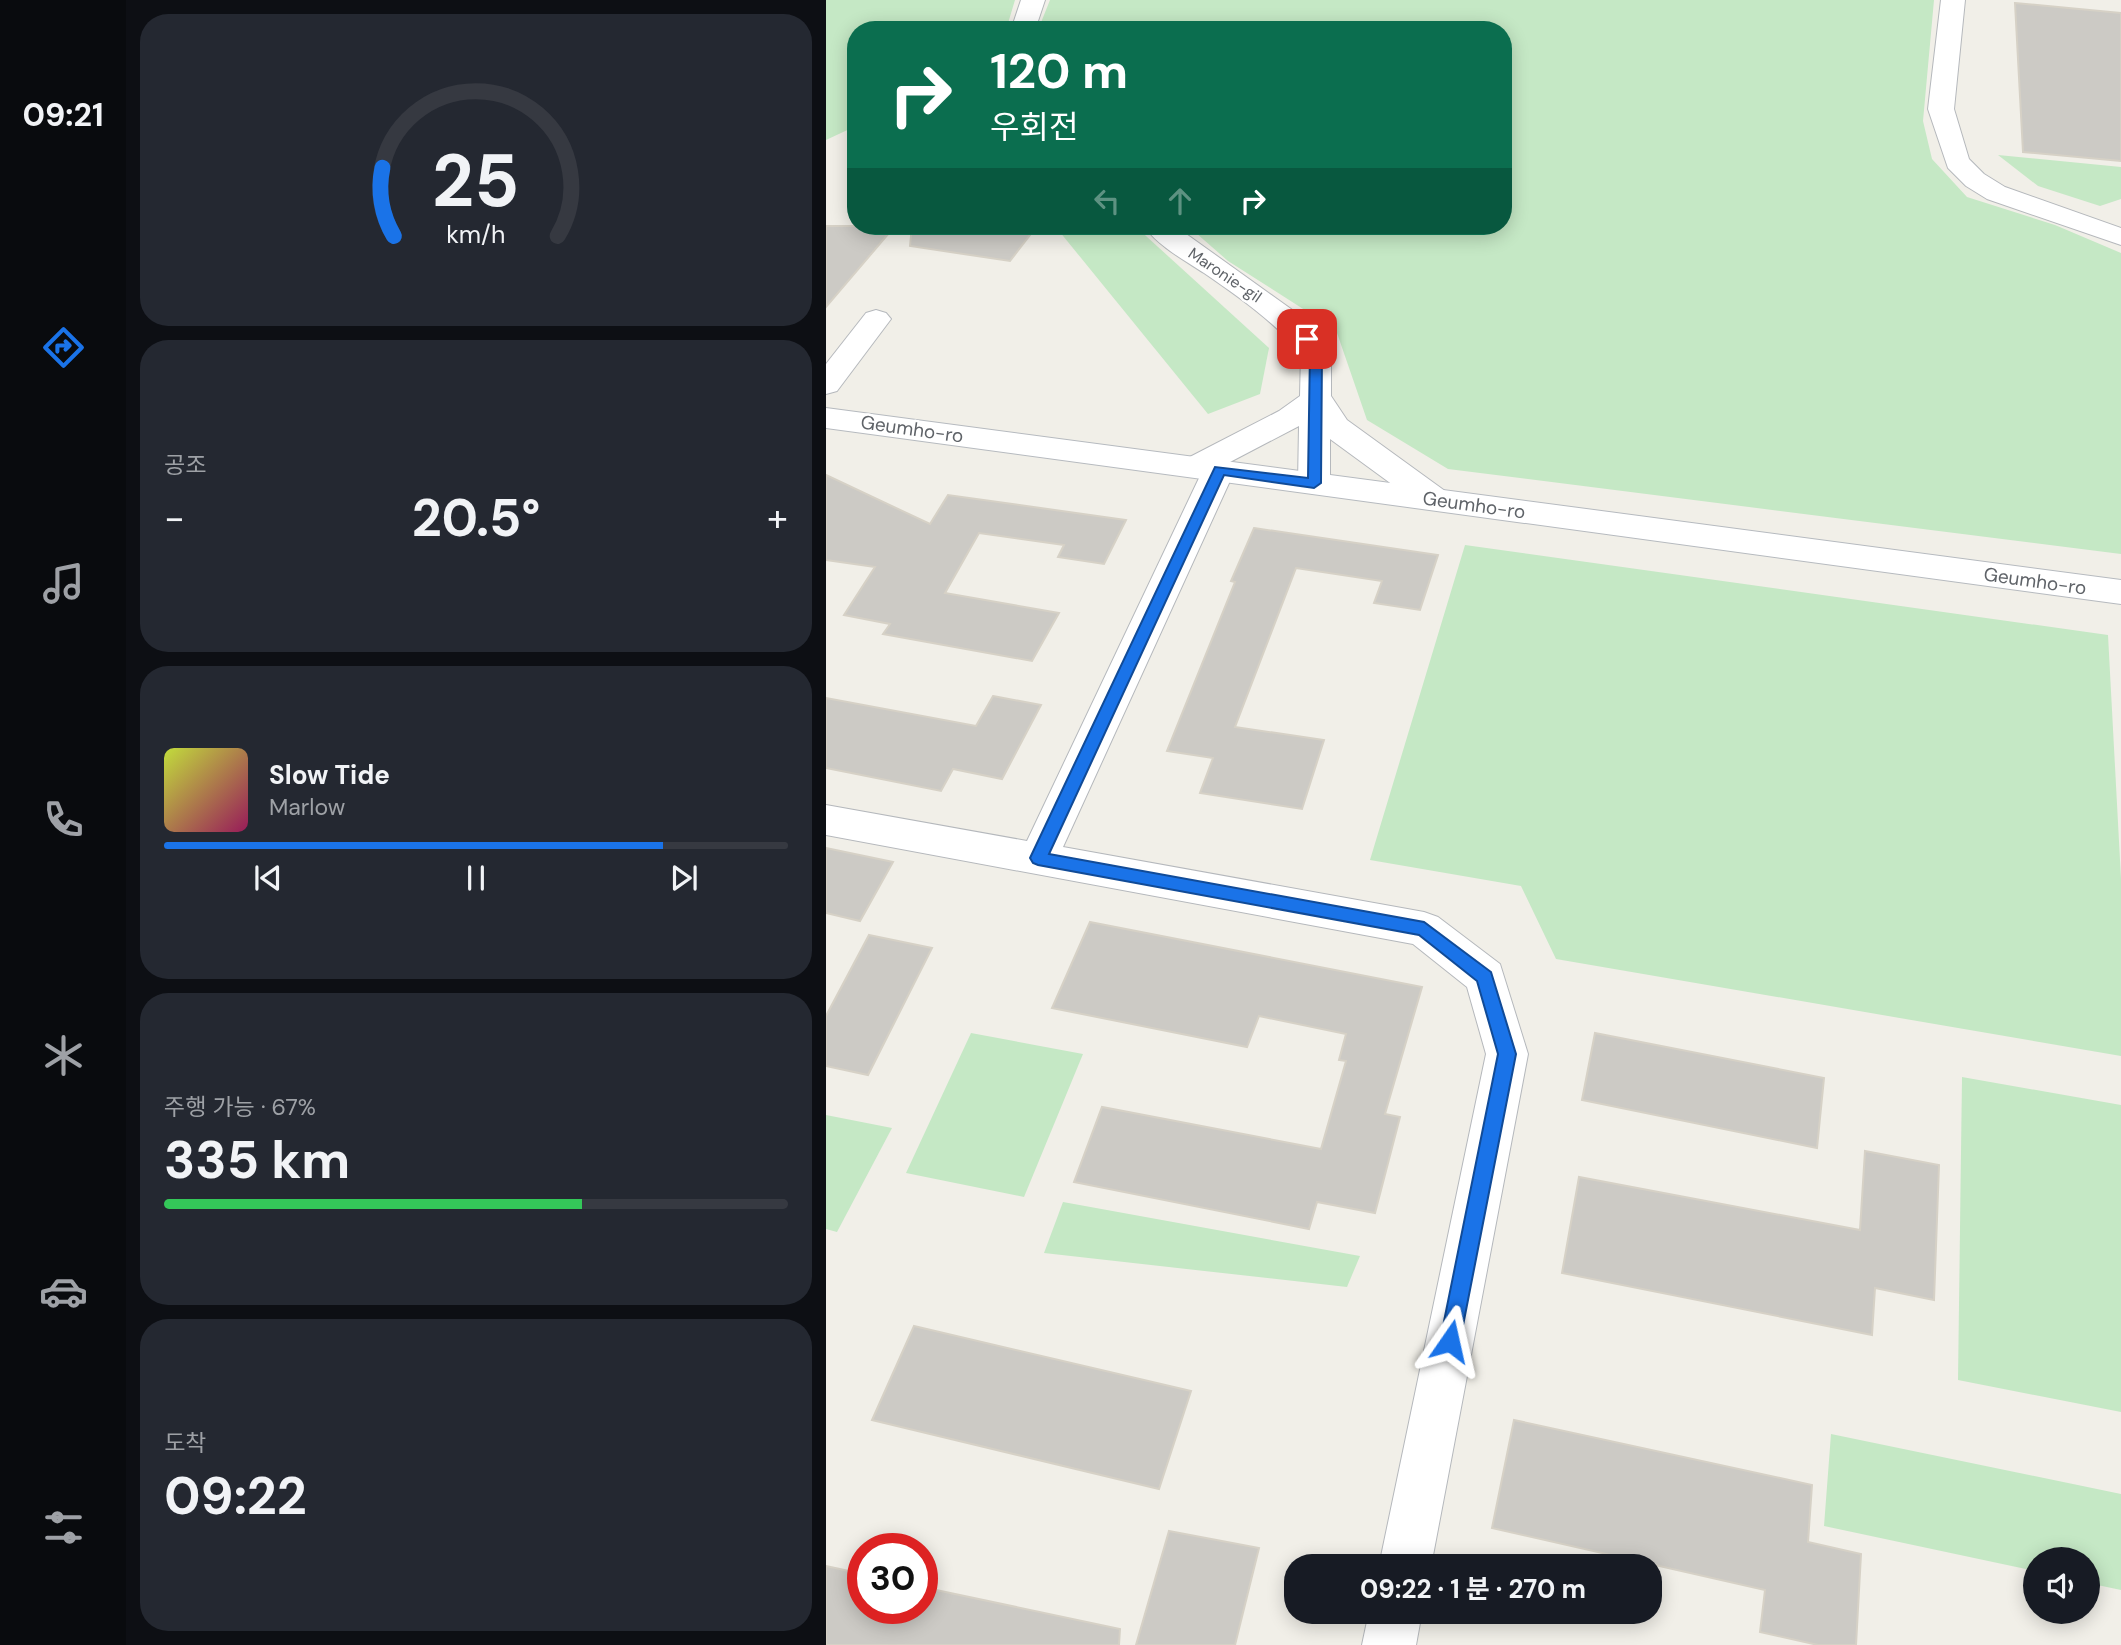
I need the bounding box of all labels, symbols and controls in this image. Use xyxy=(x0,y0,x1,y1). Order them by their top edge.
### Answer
text: 120 m xyxy=(990,39,1128,103)
icon: right xyxy=(875,49,966,140)
text: 09:21 xyxy=(22,94,104,136)
text: 우회전 xyxy=(990,106,1078,148)
text: 25 xyxy=(432,134,520,229)
icon: left xyxy=(1088,182,1126,220)
icon: ahead xyxy=(1161,182,1199,220)
icon: right xyxy=(1234,182,1272,220)
text: km/h xyxy=(446,218,506,251)
street label: Maronie-gil xyxy=(1184,243,1266,307)
pin xyxy=(1277,309,1337,369)
icon: arrive xyxy=(1288,320,1326,358)
icon: directions xyxy=(39,323,88,372)
street label: Geumho-ro xyxy=(859,409,965,449)
text: 공조 xyxy=(164,450,206,480)
text: 20.5° xyxy=(412,484,540,552)
street label: Geumho-ro xyxy=(1421,485,1527,525)
text: − xyxy=(164,493,185,543)
text: + xyxy=(767,493,788,543)
icon: music xyxy=(39,559,88,608)
street label: Geumho-ro xyxy=(1982,561,2088,601)
text: Slow Tide xyxy=(269,758,390,792)
text: Marlow xyxy=(269,792,345,822)
icon: phone xyxy=(39,795,88,844)
icon: previous xyxy=(249,859,287,897)
icon: pause xyxy=(457,859,495,897)
icon: next xyxy=(665,859,703,897)
icon: climate xyxy=(39,1031,88,1080)
text: 주행 가능 · 67% xyxy=(164,1092,316,1122)
text: 335 km xyxy=(164,1126,350,1194)
icon: car xyxy=(39,1267,88,1316)
position arrow xyxy=(1413,1304,1487,1378)
text: 도착 xyxy=(164,1428,206,1458)
text: 09:22 xyxy=(164,1462,307,1530)
icon: filters xyxy=(39,1503,88,1552)
speed limit sign: 30 xyxy=(847,1533,938,1624)
map controls xyxy=(2023,1547,2100,1624)
button: sound xyxy=(2023,1547,2100,1624)
text: 09:22 · 1 분 · 270 m xyxy=(1360,1572,1586,1606)

